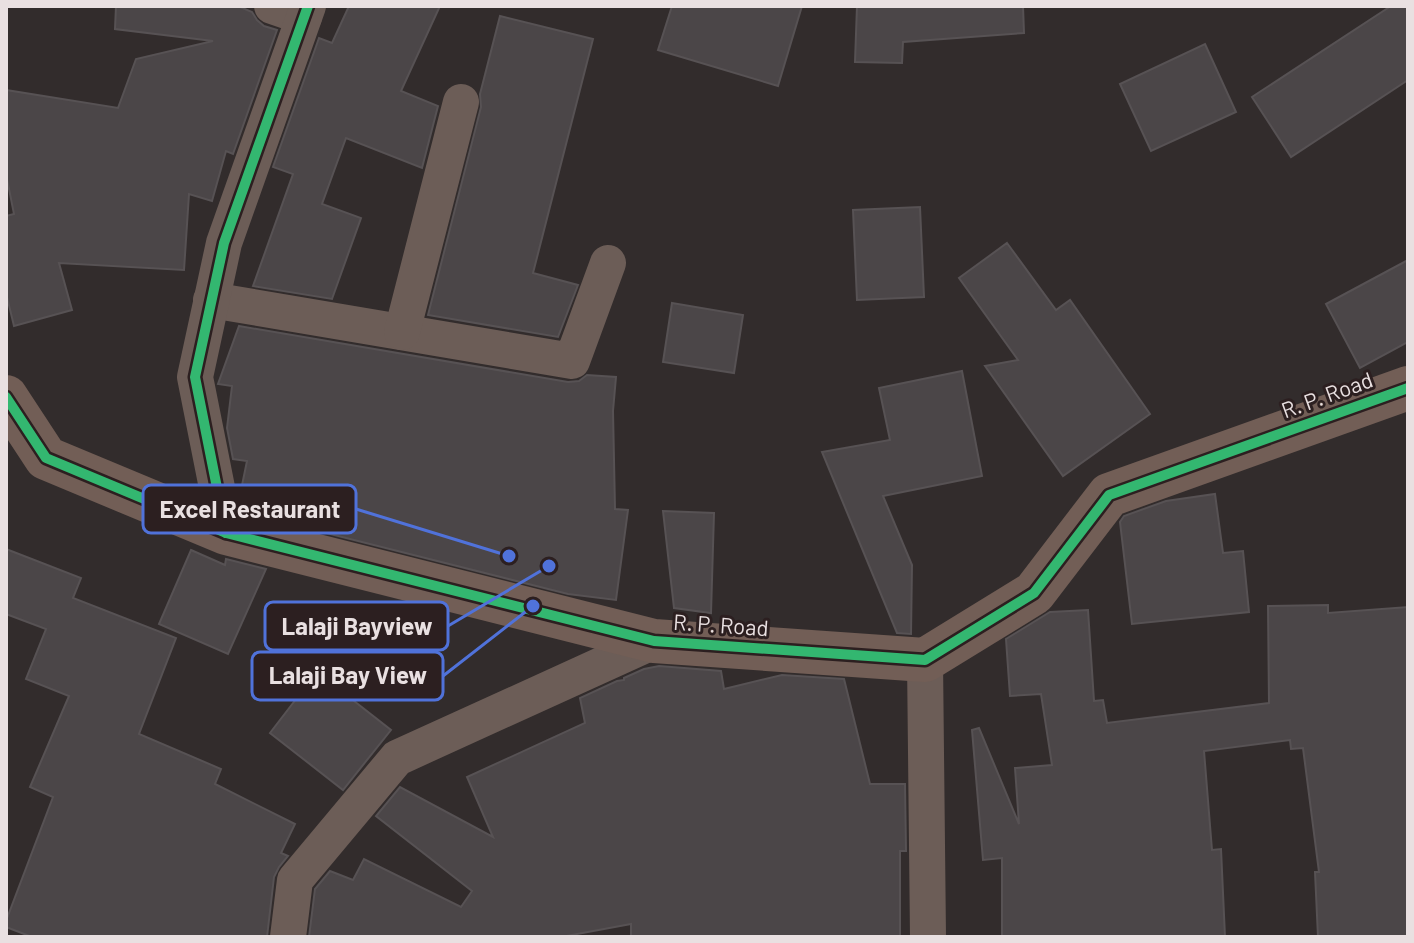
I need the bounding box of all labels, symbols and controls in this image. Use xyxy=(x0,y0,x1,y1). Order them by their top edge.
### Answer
street label: R. P. Road xyxy=(1277,366,1376,423)
callout: Excel Restaurant xyxy=(143,485,356,533)
text: Excel Restaurant xyxy=(160,494,340,523)
callout: Lalaji Bayview xyxy=(265,602,448,650)
street label: R. P. Road xyxy=(673,608,770,640)
text: Lalaji Bayview xyxy=(281,611,433,640)
callout: Lalaji Bay View xyxy=(252,652,443,700)
text: Lalaji Bay View xyxy=(269,660,427,689)

